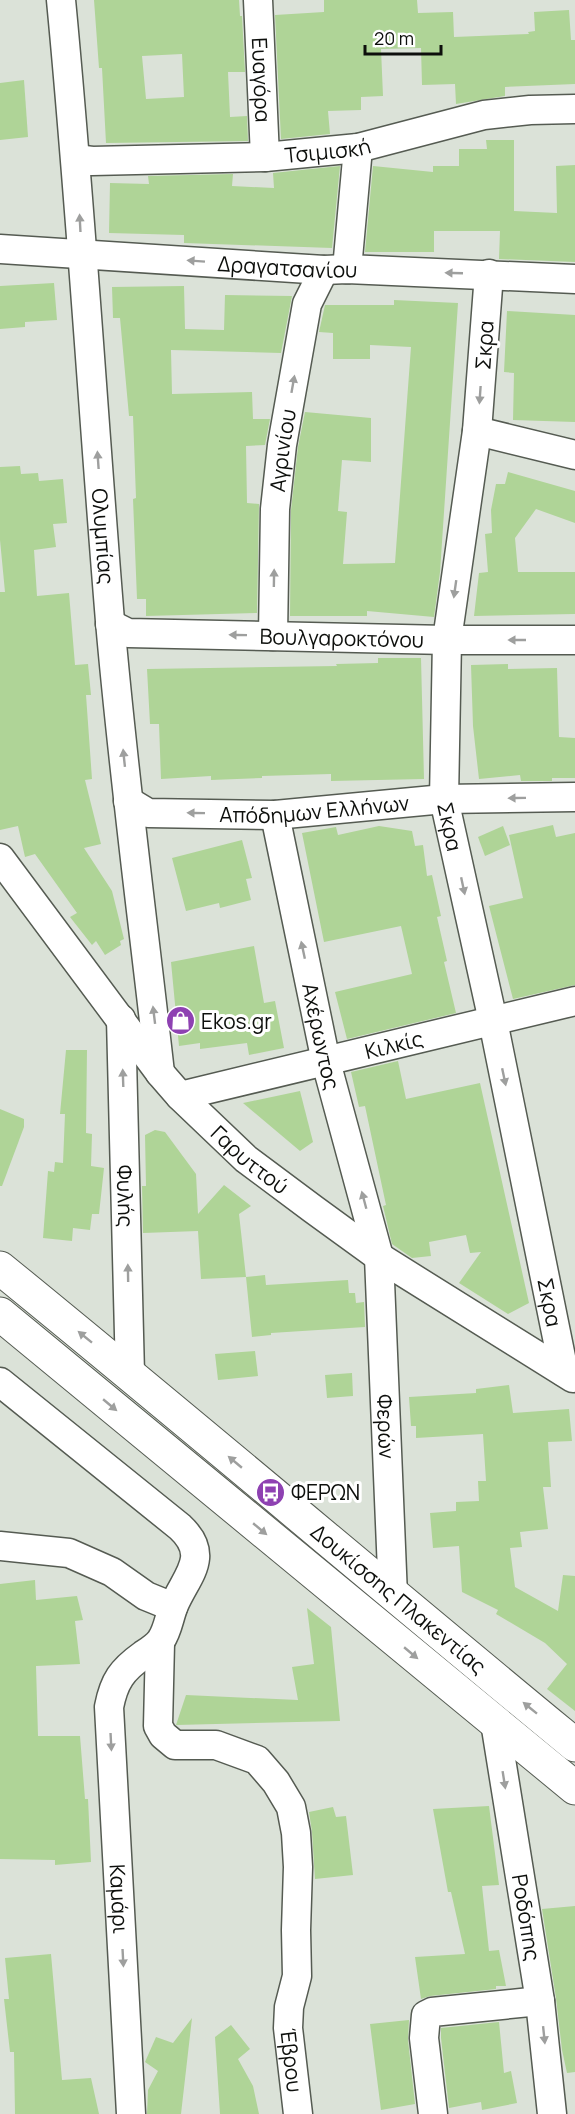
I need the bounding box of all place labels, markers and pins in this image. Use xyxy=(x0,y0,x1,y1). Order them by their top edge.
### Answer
shop icon: Ekos.gr xyxy=(164,1005,196,1037)
place label: Ekos.gr xyxy=(201,1007,272,1035)
bus stop icon: ΦΕΡΩΝ xyxy=(254,1476,286,1508)
place label: ΦΕΡΩΝ xyxy=(291,1478,360,1506)

